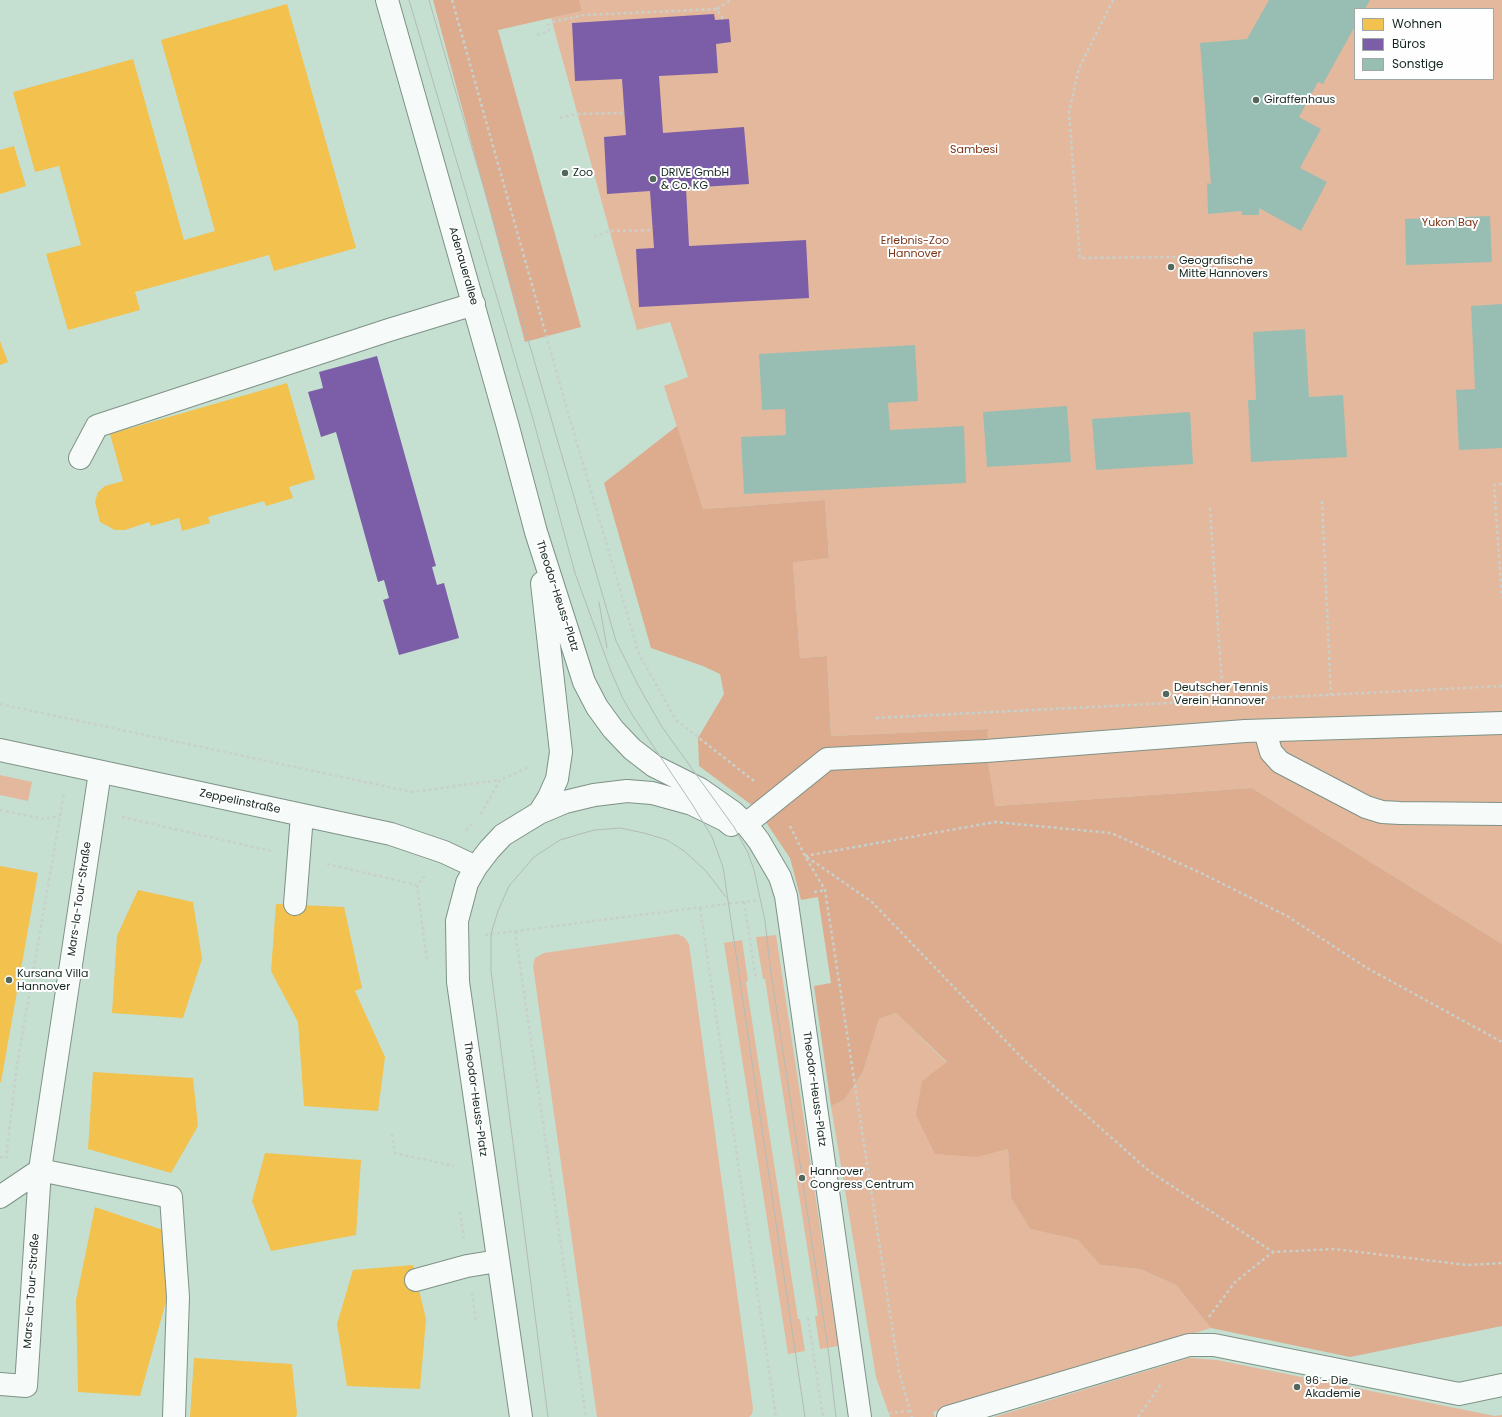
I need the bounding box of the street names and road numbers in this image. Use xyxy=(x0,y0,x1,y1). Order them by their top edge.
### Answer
street label: Adenauerallee xyxy=(446,225,480,307)
street label: Theodor-Heuss-Platz xyxy=(533,539,581,653)
street label: Zeppelinstraße xyxy=(198,787,282,817)
street label: Mars-la-Tour-Straße xyxy=(65,841,95,957)
street label: Theodor-Heuss-Platz xyxy=(799,1031,829,1147)
street label: Theodor-Heuss-Platz xyxy=(460,1041,490,1157)
street label: Mars-la-Tour-Straße xyxy=(21,1233,43,1349)

